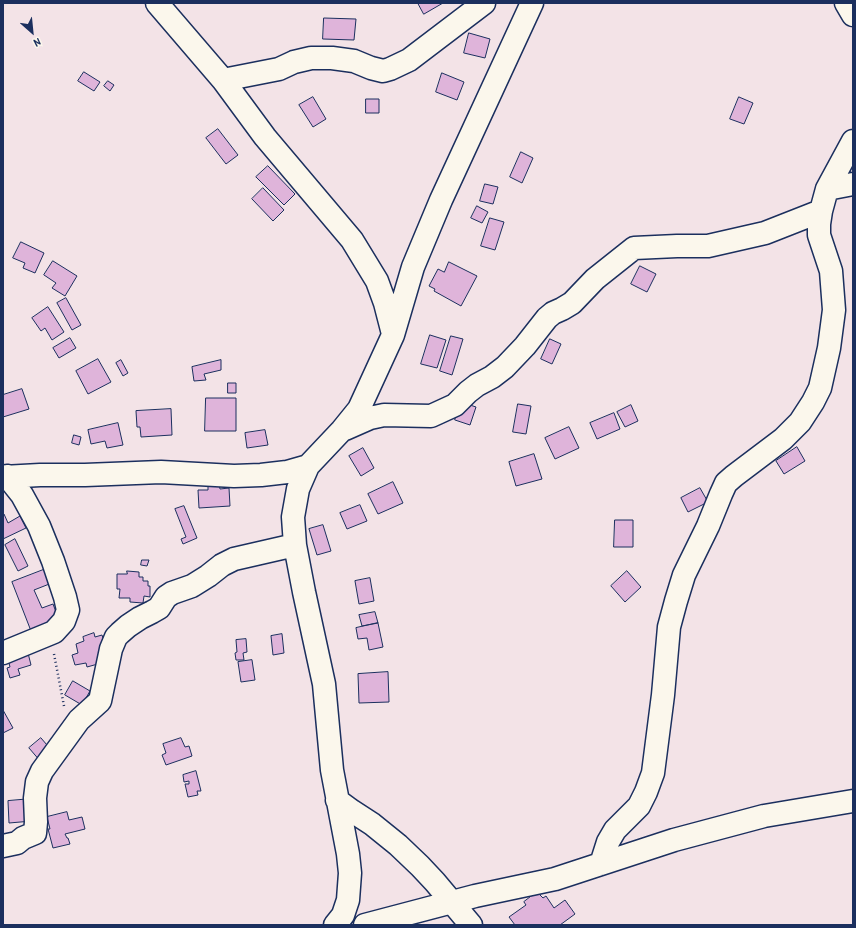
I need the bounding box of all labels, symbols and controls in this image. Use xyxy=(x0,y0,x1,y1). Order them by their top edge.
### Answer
north arrow xyxy=(12,12,52,52)
text: N xyxy=(32,35,43,50)

